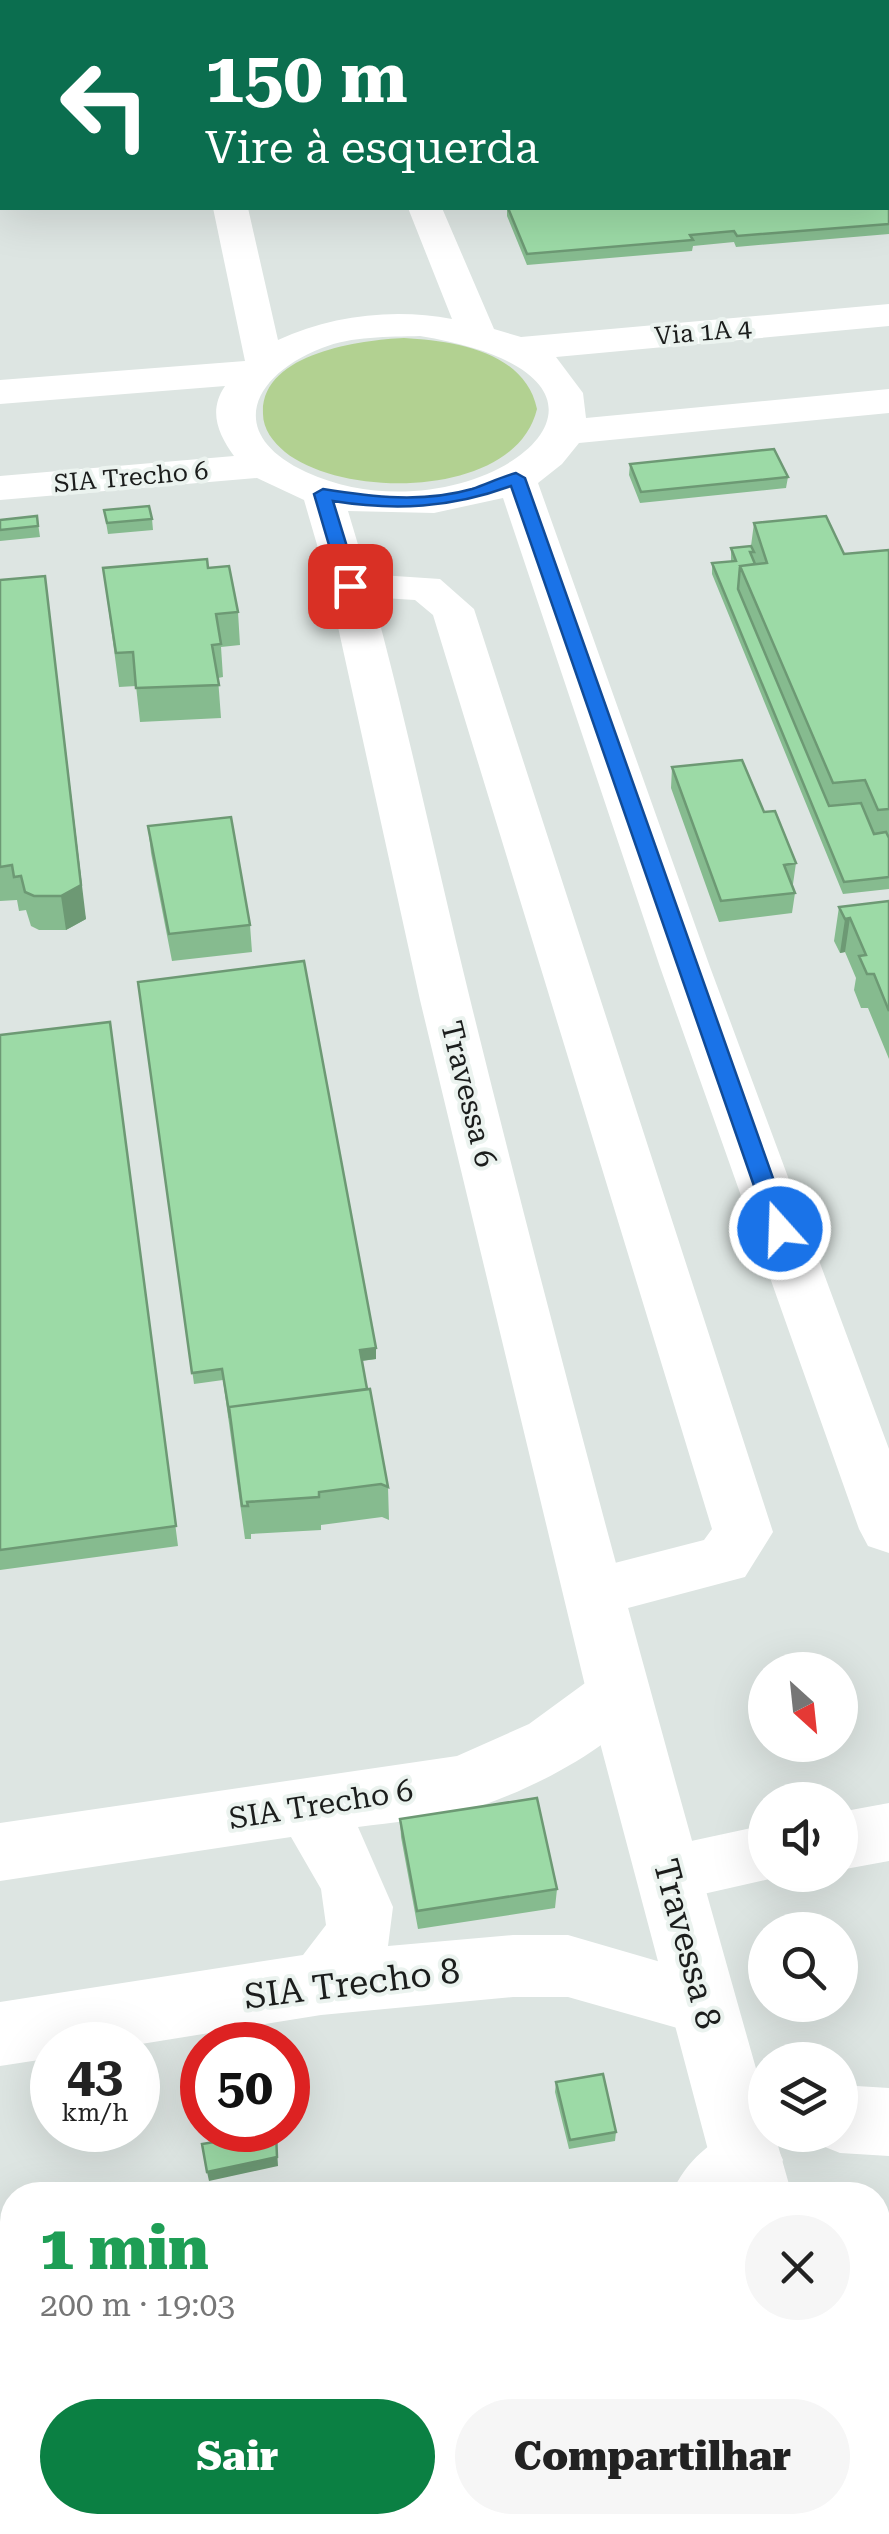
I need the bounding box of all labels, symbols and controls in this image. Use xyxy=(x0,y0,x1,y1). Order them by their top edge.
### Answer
text: 150 m xyxy=(205,37,408,119)
icon: left xyxy=(40,40,170,170)
text: Vire à esquerda xyxy=(205,121,539,174)
street label: Via 1A 4 xyxy=(653,313,753,351)
street label: SIA Trecho 6 xyxy=(53,456,209,498)
pin xyxy=(308,544,393,629)
icon: arrive xyxy=(323,559,378,614)
street label: Travessa 6 xyxy=(434,1017,504,1171)
position arrow xyxy=(728,1177,832,1281)
north arrow xyxy=(748,1652,858,1762)
map controls xyxy=(748,1652,858,2152)
street label: SIA Trecho 6 xyxy=(226,1772,416,1836)
button: sound xyxy=(748,1782,858,1892)
street label: Travessa 8 xyxy=(645,1855,729,2033)
button: search xyxy=(748,1912,858,2022)
street label: SIA Trecho 8 xyxy=(242,1950,462,2018)
speed limit sign: 50 xyxy=(180,2022,310,2152)
button: layers xyxy=(748,2042,858,2152)
text: 43 xyxy=(67,2046,123,2104)
text: km/h xyxy=(62,2098,128,2127)
text: 1 min xyxy=(40,2213,209,2284)
button: close xyxy=(745,2215,850,2320)
text: 200 m · 19:03 xyxy=(40,2286,235,2324)
button: Sair xyxy=(40,2399,435,2514)
button: Compartilhar xyxy=(455,2399,850,2514)

